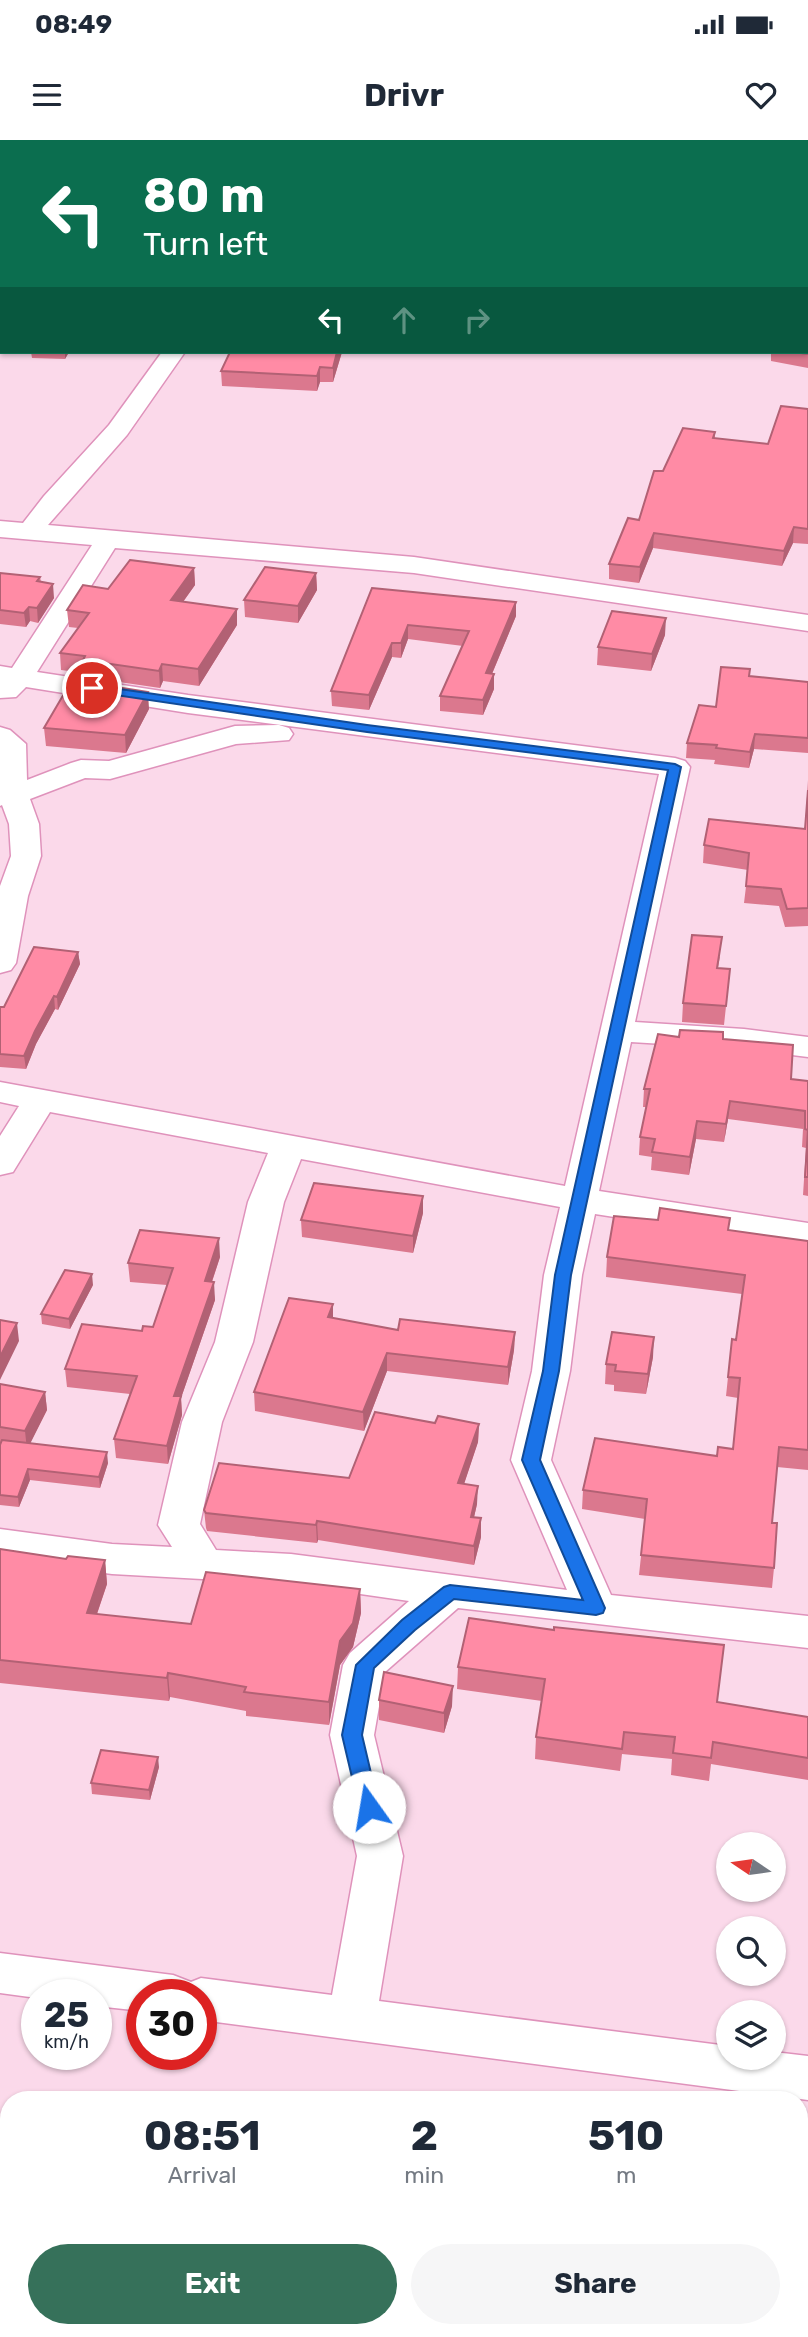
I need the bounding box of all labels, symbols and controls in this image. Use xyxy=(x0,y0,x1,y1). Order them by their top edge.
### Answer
text: 08:49 xyxy=(35,9,112,40)
icon: menu xyxy=(28,76,66,114)
text: Drivr xyxy=(364,76,444,114)
icon: heart xyxy=(742,76,780,114)
text: 80 m xyxy=(143,166,265,224)
icon: left xyxy=(28,168,119,259)
text: Turn left xyxy=(143,225,268,263)
icon: left xyxy=(312,301,350,339)
icon: ahead xyxy=(385,301,423,339)
icon: right xyxy=(458,301,496,339)
pin xyxy=(62,658,122,718)
icon: arrive xyxy=(73,669,111,707)
position arrow xyxy=(332,1770,406,1844)
north arrow xyxy=(716,1832,786,1902)
map controls xyxy=(716,1832,786,2070)
button: search xyxy=(716,1916,786,1986)
speed limit sign: 30 xyxy=(126,1979,217,2070)
text: 25 xyxy=(44,1994,89,2036)
button: layers xyxy=(716,2000,786,2070)
text: km/h xyxy=(44,2031,89,2053)
text: 08:51 xyxy=(144,2111,261,2161)
text: 2 xyxy=(411,2111,438,2161)
text: 510 xyxy=(588,2111,664,2161)
text: Arrival xyxy=(168,2161,237,2189)
text: min xyxy=(404,2161,444,2189)
text: m xyxy=(616,2161,636,2189)
button: Exit xyxy=(28,2244,397,2324)
button: Share xyxy=(411,2244,780,2324)

